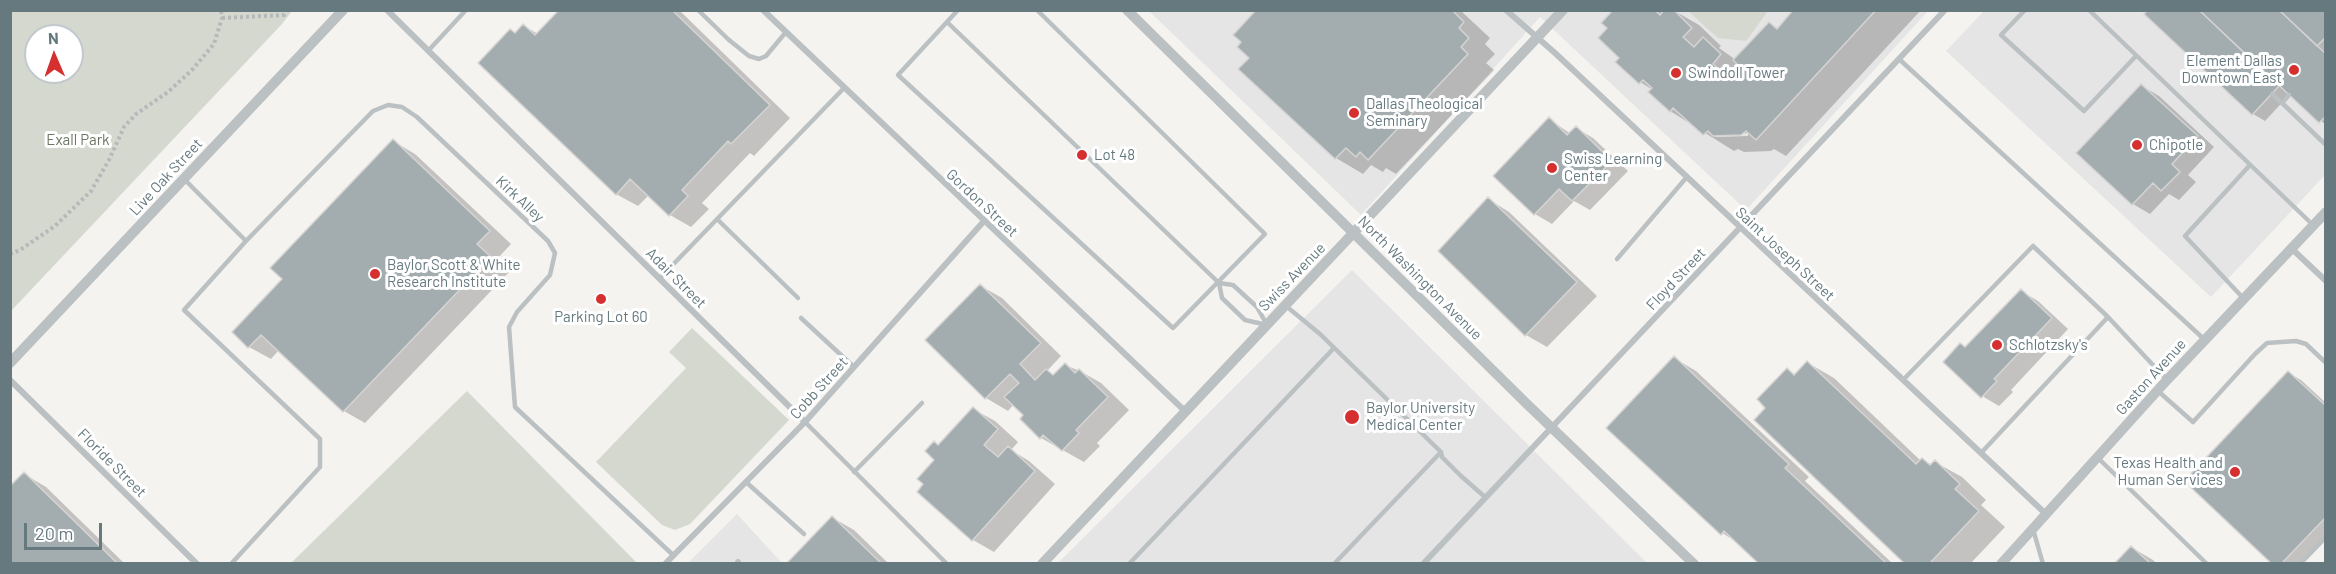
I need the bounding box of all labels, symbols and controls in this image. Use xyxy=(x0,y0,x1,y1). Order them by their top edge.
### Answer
north arrow xyxy=(24,24,84,84)
text: N xyxy=(48,28,59,47)
place label: Element Dallas Downtown East xyxy=(2182,52,2282,87)
marker: Element Dallas Downtown East xyxy=(2287,63,2301,77)
place label: Swindoll Tower xyxy=(1688,64,1785,82)
marker: Swindoll Tower xyxy=(1669,66,1683,80)
place label: Dallas Theological Seminary xyxy=(1366,95,1483,130)
marker: Dallas Theological Seminary xyxy=(1347,106,1361,120)
park label: Exall Park xyxy=(46,131,110,149)
street label: Live Oak Street xyxy=(126,135,206,219)
place label: Chipotle xyxy=(2149,136,2203,154)
marker: Chipotle xyxy=(2130,138,2144,152)
place label: Lot 48 xyxy=(1094,146,1135,164)
marker: Lot 48 xyxy=(1075,148,1089,162)
place label: Swiss Learning Center xyxy=(1564,150,1662,185)
marker: Swiss Learning Center xyxy=(1545,161,1559,175)
street label: Gordon Street xyxy=(943,165,1021,241)
street label: Kirk Alley xyxy=(492,172,548,226)
street label: Saint Joseph Street xyxy=(1732,203,1838,305)
street label: North Washington Avenue xyxy=(1354,212,1486,344)
street label: Swiss Avenue xyxy=(1255,239,1329,315)
street label: Adair Street xyxy=(642,244,710,312)
street label: Floyd Street xyxy=(1643,244,1709,314)
place label: Baylor Scott & White Research Institute xyxy=(387,256,521,291)
marker: Baylor Scott & White Research Institute xyxy=(368,267,382,281)
marker: Parking Lot 60 xyxy=(594,292,608,306)
place label: Parking Lot 60 xyxy=(554,308,648,326)
street label: Gaston Avenue xyxy=(2112,335,2190,419)
place label: Schlotzsky's xyxy=(2009,336,2088,354)
marker: Schlotzsky's xyxy=(1990,338,2004,352)
street label: Cobb Street xyxy=(786,353,852,423)
place label: Baylor University Medical Center xyxy=(1366,399,1475,434)
marker: Baylor University Medical Center xyxy=(1343,408,1361,426)
street label: Floride Street xyxy=(74,425,150,501)
place label: Texas Health and Human Services xyxy=(2113,454,2223,489)
marker: Texas Health and Human Services xyxy=(2228,465,2242,479)
scale bar xyxy=(27,511,105,549)
text: 20 m xyxy=(35,522,73,544)

